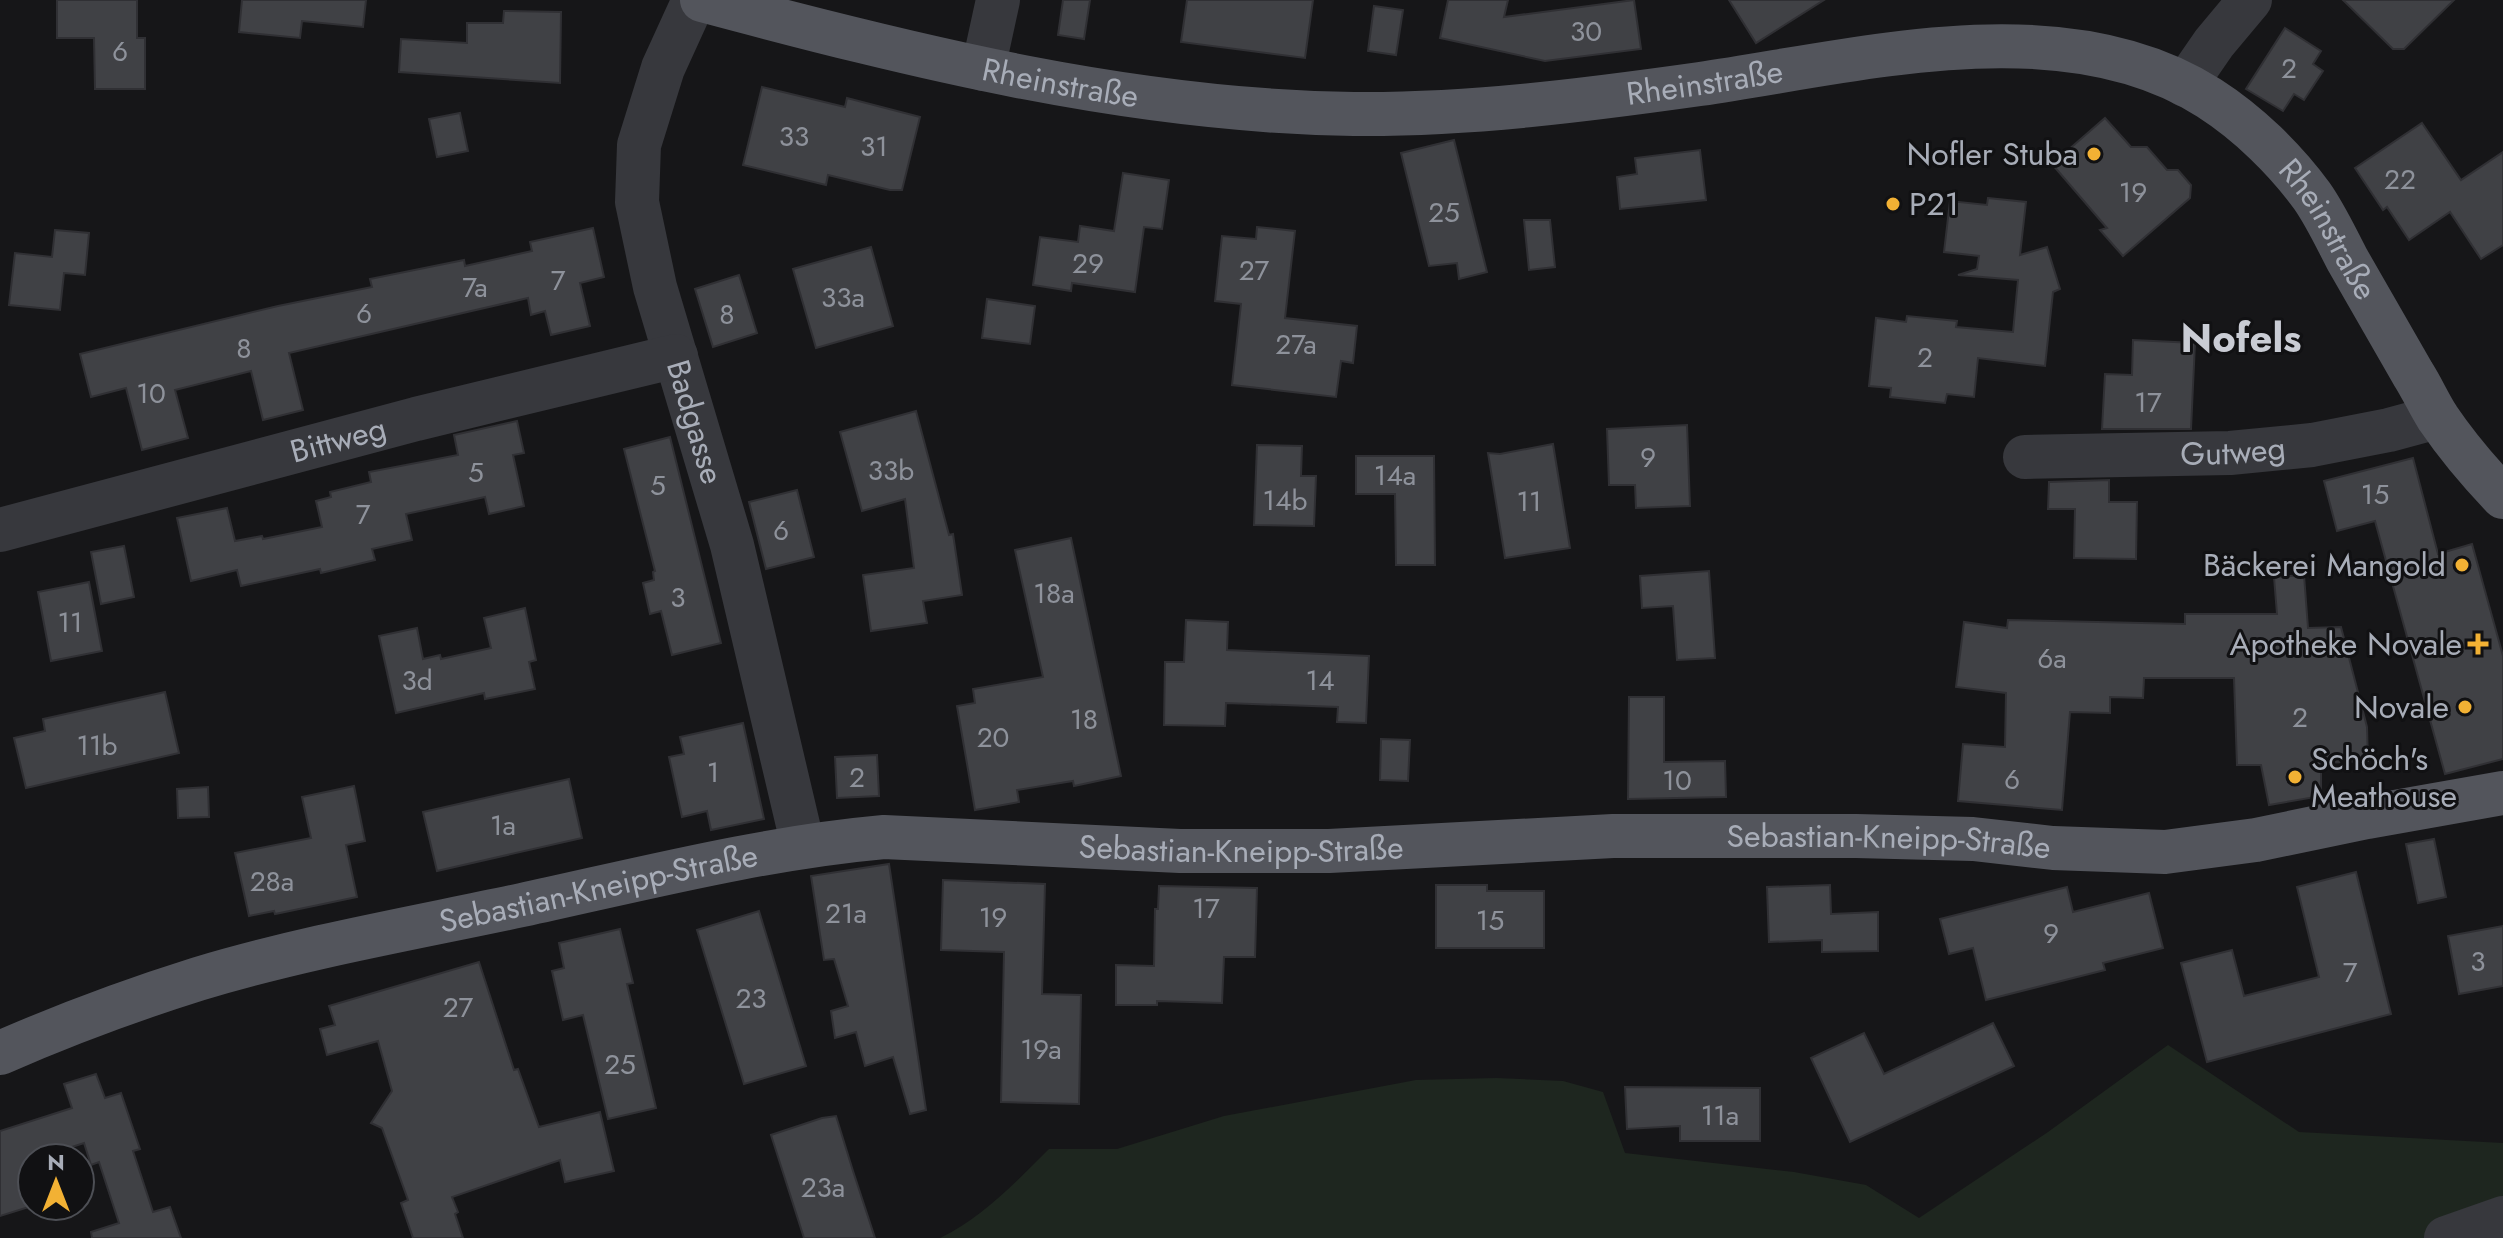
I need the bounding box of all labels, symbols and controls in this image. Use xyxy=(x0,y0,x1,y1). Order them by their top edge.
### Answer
house number: 30 xyxy=(1570,11,1602,52)
house number: 6 xyxy=(112,31,128,72)
street label: Rheinstraße xyxy=(978,46,1141,119)
street label: Rheinstraße xyxy=(1623,48,1786,117)
house number: 2 xyxy=(2281,48,2297,89)
house number: 33 xyxy=(779,116,809,157)
house number: 31 xyxy=(860,126,888,167)
place label: Nofler Stuba xyxy=(1907,131,2078,177)
marker: Nofler Stuba xyxy=(2085,145,2103,163)
street label: Rheinstraße xyxy=(2268,148,2389,308)
house number: 22 xyxy=(2384,159,2416,200)
house number: 19 xyxy=(2119,172,2147,213)
place label: P21 xyxy=(1909,181,1959,227)
house number: 25 xyxy=(1428,192,1460,233)
marker: P21 xyxy=(1884,195,1902,213)
house number: 29 xyxy=(1072,243,1104,284)
house number: 27 xyxy=(1239,250,1270,291)
house number: 7 xyxy=(551,260,566,301)
house number: 7a xyxy=(462,267,488,308)
house number: 33a xyxy=(821,277,865,318)
house number: 6 xyxy=(356,293,372,334)
house number: 8 xyxy=(719,294,735,335)
district label: Nofels xyxy=(2180,309,2302,367)
house number: 27a xyxy=(1275,324,1317,365)
house number: 8 xyxy=(236,328,252,369)
house number: 2 xyxy=(1917,337,1933,378)
street label: Badgasse xyxy=(655,354,736,489)
house number: 10 xyxy=(136,373,166,414)
house number: 17 xyxy=(2134,382,2162,423)
street label: Bittweg xyxy=(285,405,391,475)
street label: Gutweg xyxy=(2180,425,2288,477)
house number: 9 xyxy=(1640,437,1656,478)
house number: 33b xyxy=(868,450,914,491)
house number: 5 xyxy=(468,452,484,493)
house number: 14a xyxy=(1374,455,1416,496)
house number: 5 xyxy=(650,465,666,506)
house number: 15 xyxy=(2361,474,2389,515)
house number: 14b xyxy=(1263,480,1307,521)
house number: 11 xyxy=(1516,481,1542,522)
house number: 7 xyxy=(356,494,371,535)
house number: 6 xyxy=(773,510,789,551)
place label: Bäckerei Mangold xyxy=(2203,542,2446,588)
marker: Bäckerei Mangold xyxy=(2453,556,2471,574)
house number: 18a xyxy=(1033,573,1075,614)
house number: 3 xyxy=(670,577,686,618)
house number: 11 xyxy=(57,602,83,643)
place label: Apotheke Novale xyxy=(2229,621,2462,667)
marker: Apotheke Novale xyxy=(2469,635,2487,653)
house number: 6a xyxy=(2037,638,2067,679)
house number: 3d xyxy=(401,660,433,701)
house number: 14 xyxy=(1306,660,1334,701)
place label: Novale xyxy=(2354,684,2449,730)
house number: 2 xyxy=(2292,697,2308,738)
marker: Novale xyxy=(2456,698,2474,716)
house number: 18 xyxy=(1070,699,1098,740)
house number: 20 xyxy=(977,717,1009,758)
house number: 11b xyxy=(76,725,118,766)
place label: Schöch's Meathouse xyxy=(2311,736,2457,819)
house number: 1 xyxy=(707,752,719,793)
house number: 2 xyxy=(849,757,865,798)
house number: 6 xyxy=(2004,759,2020,800)
house number: 10 xyxy=(1662,760,1692,801)
marker: Schöch's Meathouse xyxy=(2286,768,2304,786)
house number: 1a xyxy=(490,805,516,846)
street label: Sebastian-Kneipp-Straße xyxy=(1726,813,2053,871)
street label: Sebastian-Kneipp-Straße xyxy=(1078,823,1405,874)
street label: Sebastian-Kneipp-Straße xyxy=(435,832,761,945)
house number: 28a xyxy=(250,861,294,902)
house number: 17 xyxy=(1192,888,1220,929)
house number: 21a xyxy=(825,893,867,934)
house number: 19 xyxy=(979,897,1007,938)
house number: 15 xyxy=(1476,900,1504,941)
house number: 9 xyxy=(2043,913,2059,954)
house number: 3 xyxy=(2470,941,2486,982)
house number: 7 xyxy=(2343,952,2358,993)
house number: 23 xyxy=(735,978,767,1019)
house number: 27 xyxy=(443,987,474,1028)
house number: 19a xyxy=(1020,1029,1062,1070)
house number: 25 xyxy=(604,1044,636,1085)
house number: 11a xyxy=(1701,1095,1739,1136)
north arrow xyxy=(16,1142,96,1222)
text: N xyxy=(47,1146,65,1178)
house number: 23a xyxy=(801,1167,845,1208)

